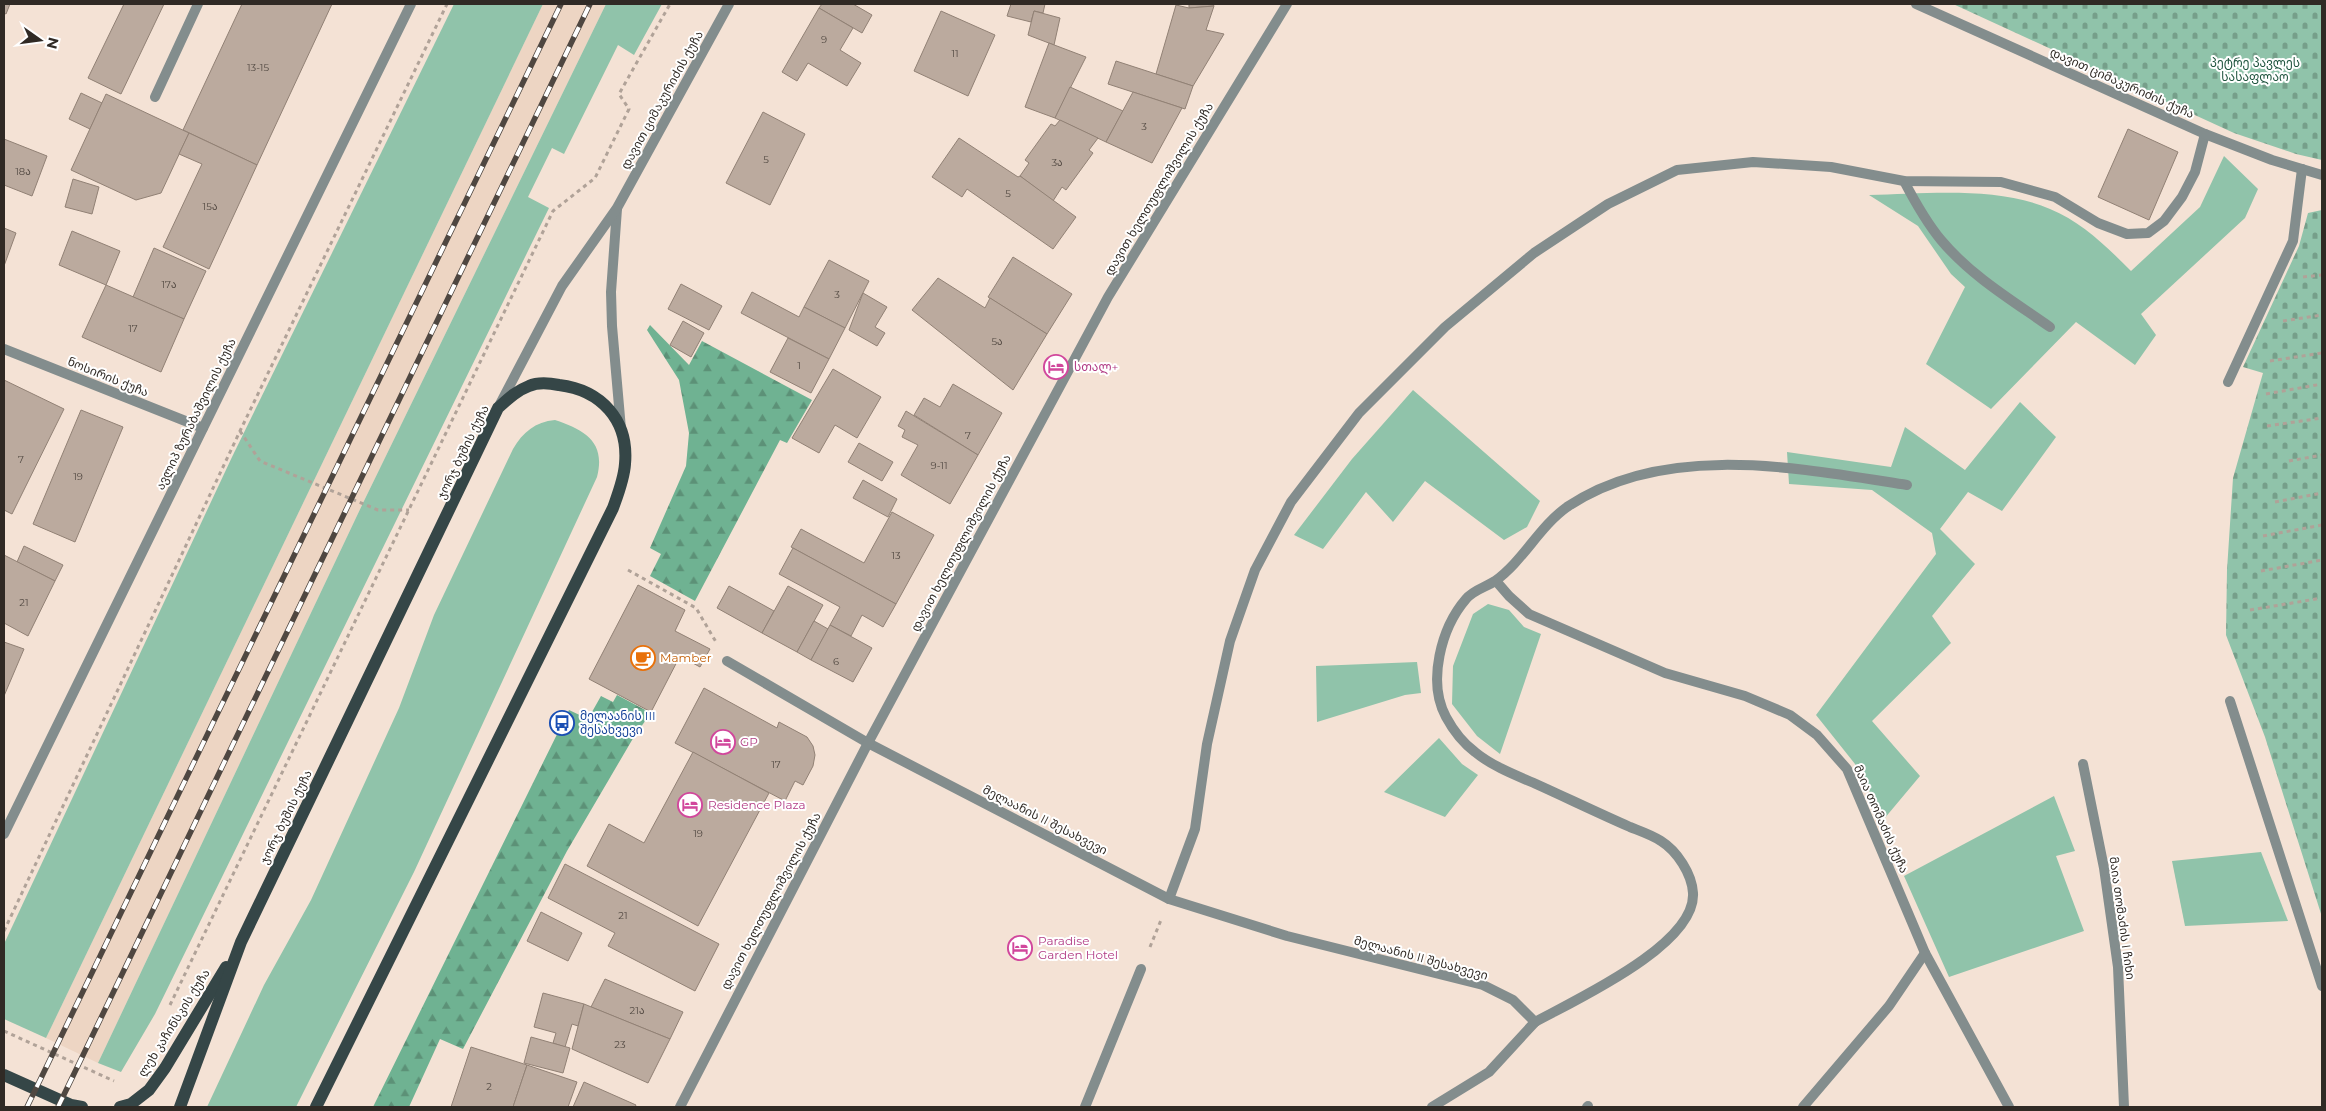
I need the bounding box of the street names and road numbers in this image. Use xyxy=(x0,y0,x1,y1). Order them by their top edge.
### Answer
street label: დავით ციმაკურიძის ქუჩა xyxy=(617,28,707,172)
street label: დავით ციმაკურიძის ქუჩა xyxy=(2047,44,2197,122)
street label: დავით ხელთუფლიშვილის ქუჩა xyxy=(1101,100,1217,278)
street label: ავლიპ ზურაბაშვილის ქუჩა xyxy=(152,335,240,493)
street label: ნოსირის ქუჩა xyxy=(66,353,151,400)
street label: ჯორჯ ბუშის ქუჩა xyxy=(433,402,492,501)
street label: დავით ხელთუფლიშვილის ქუჩა xyxy=(907,451,1015,635)
street label: მაია თომაძის ქუჩა xyxy=(1851,762,1912,875)
street label: ჯორჯ ბუშის ქუჩა xyxy=(256,767,315,866)
street label: მელაანის II შესახვევი xyxy=(980,782,1110,858)
street label: დავით ხელთუფლიშვილის ქუჩა xyxy=(717,809,825,993)
street label: მაია თომაძის I ჩიხი xyxy=(2106,855,2139,980)
street label: მელაანის II შესახვევი xyxy=(1352,932,1490,984)
street label: ლეხ კაჩინსკის ქუჩა xyxy=(134,966,214,1080)

